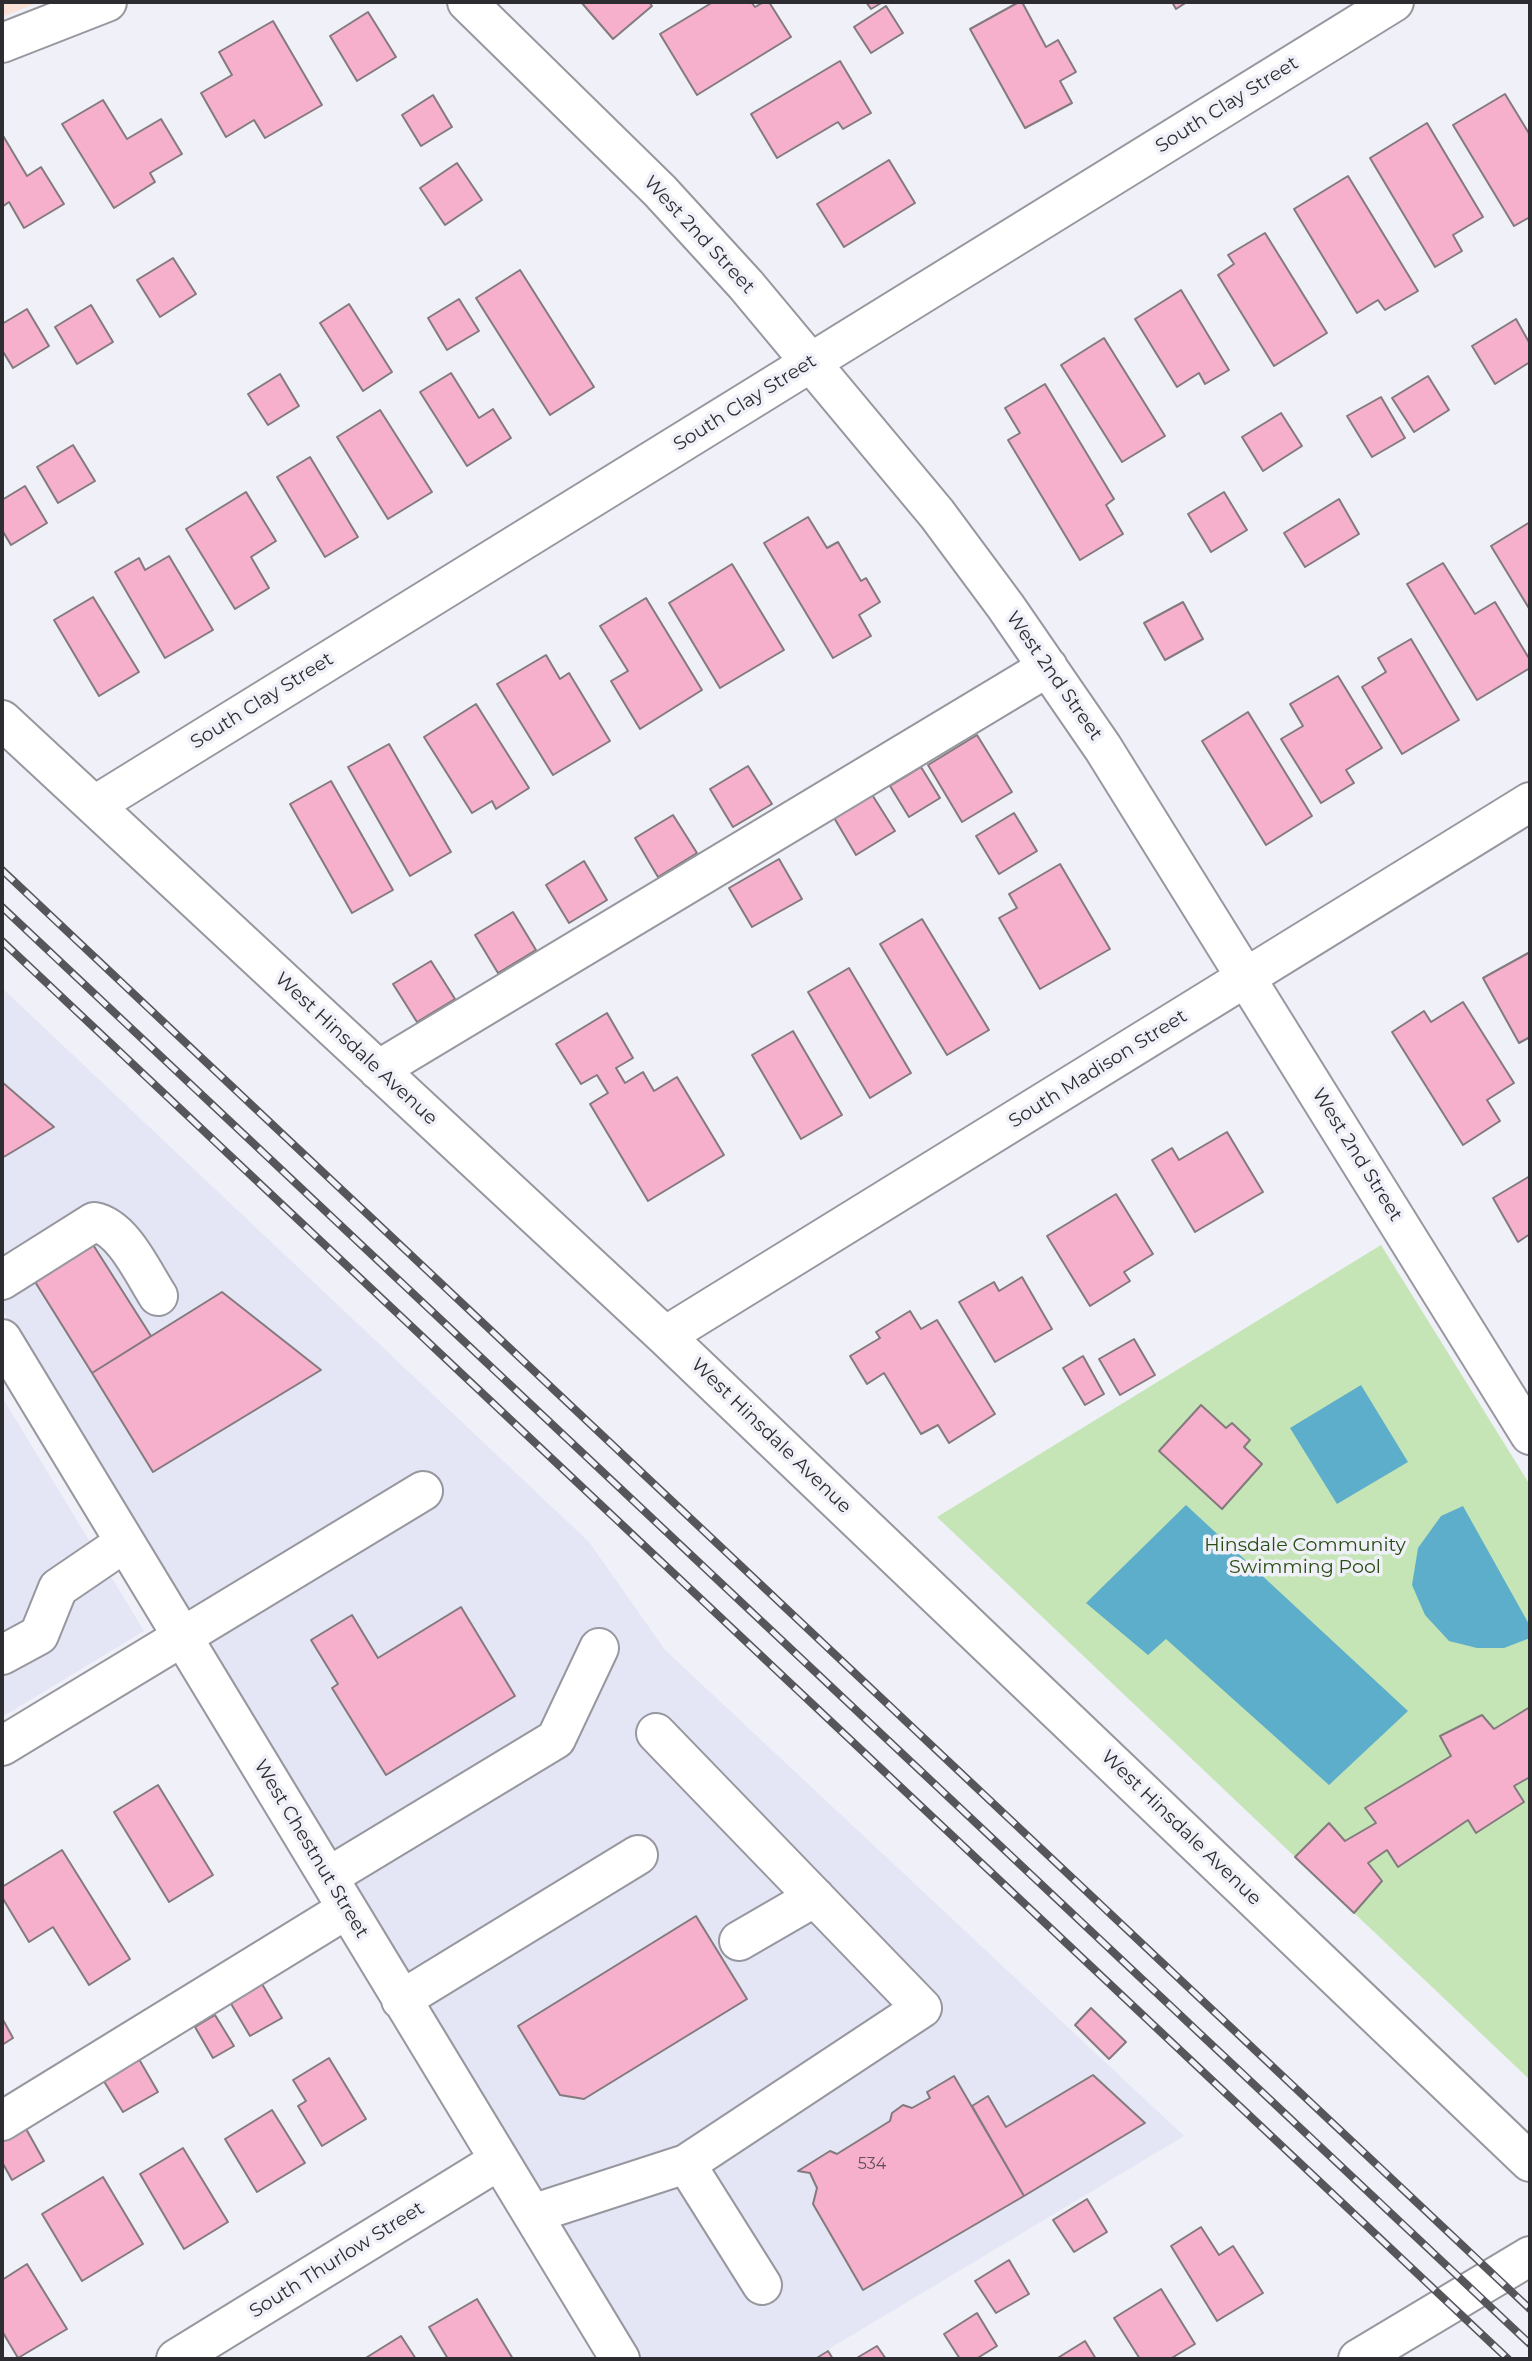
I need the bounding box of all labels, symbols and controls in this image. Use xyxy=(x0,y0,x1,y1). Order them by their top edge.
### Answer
street label: South Clay Street xyxy=(1151,52,1303,158)
street label: West 2nd Street xyxy=(639,171,759,299)
street label: South Clay Street xyxy=(669,350,821,456)
street label: West 2nd Street xyxy=(1001,607,1107,745)
street label: South Clay Street xyxy=(186,648,338,754)
street label: West Hinsdale Avenue xyxy=(270,968,442,1130)
street label: South Madison Street xyxy=(1005,1005,1191,1133)
street label: West 2nd Street xyxy=(1307,1084,1407,1226)
street label: West Hinsdale Avenue xyxy=(686,1354,856,1518)
park label: Hinsdale Community Swimming Pool xyxy=(1204,1534,1406,1578)
street label: West Hinsdale Avenue xyxy=(1096,1746,1266,1910)
street label: West Chestnut Street xyxy=(249,1756,373,1942)
house number: 534 xyxy=(858,2154,886,2174)
street label: South Thurlow Street xyxy=(245,2197,429,2323)

